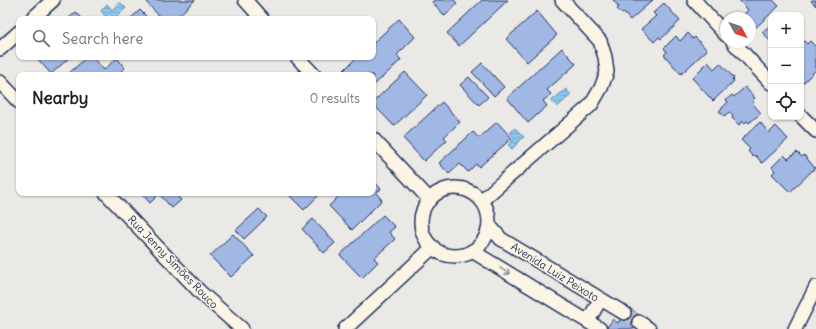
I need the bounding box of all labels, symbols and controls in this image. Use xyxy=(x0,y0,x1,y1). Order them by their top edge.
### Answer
north arrow xyxy=(720,12,756,48)
map controls xyxy=(768,12,804,120)
button: + xyxy=(768,12,804,48)
search box xyxy=(16,16,376,60)
icon: search xyxy=(30,27,52,49)
text: Search here xyxy=(62,29,143,48)
button: − xyxy=(768,48,804,84)
button: locate xyxy=(768,84,804,120)
text: Nearby xyxy=(32,87,88,109)
text: 0 results xyxy=(310,90,360,107)
street label: Rua Jenny Simões Rouco xyxy=(125,212,221,312)
street label: Avenida Luiz Peixoto xyxy=(509,239,601,305)
one-way arrow xyxy=(499,268,511,276)

